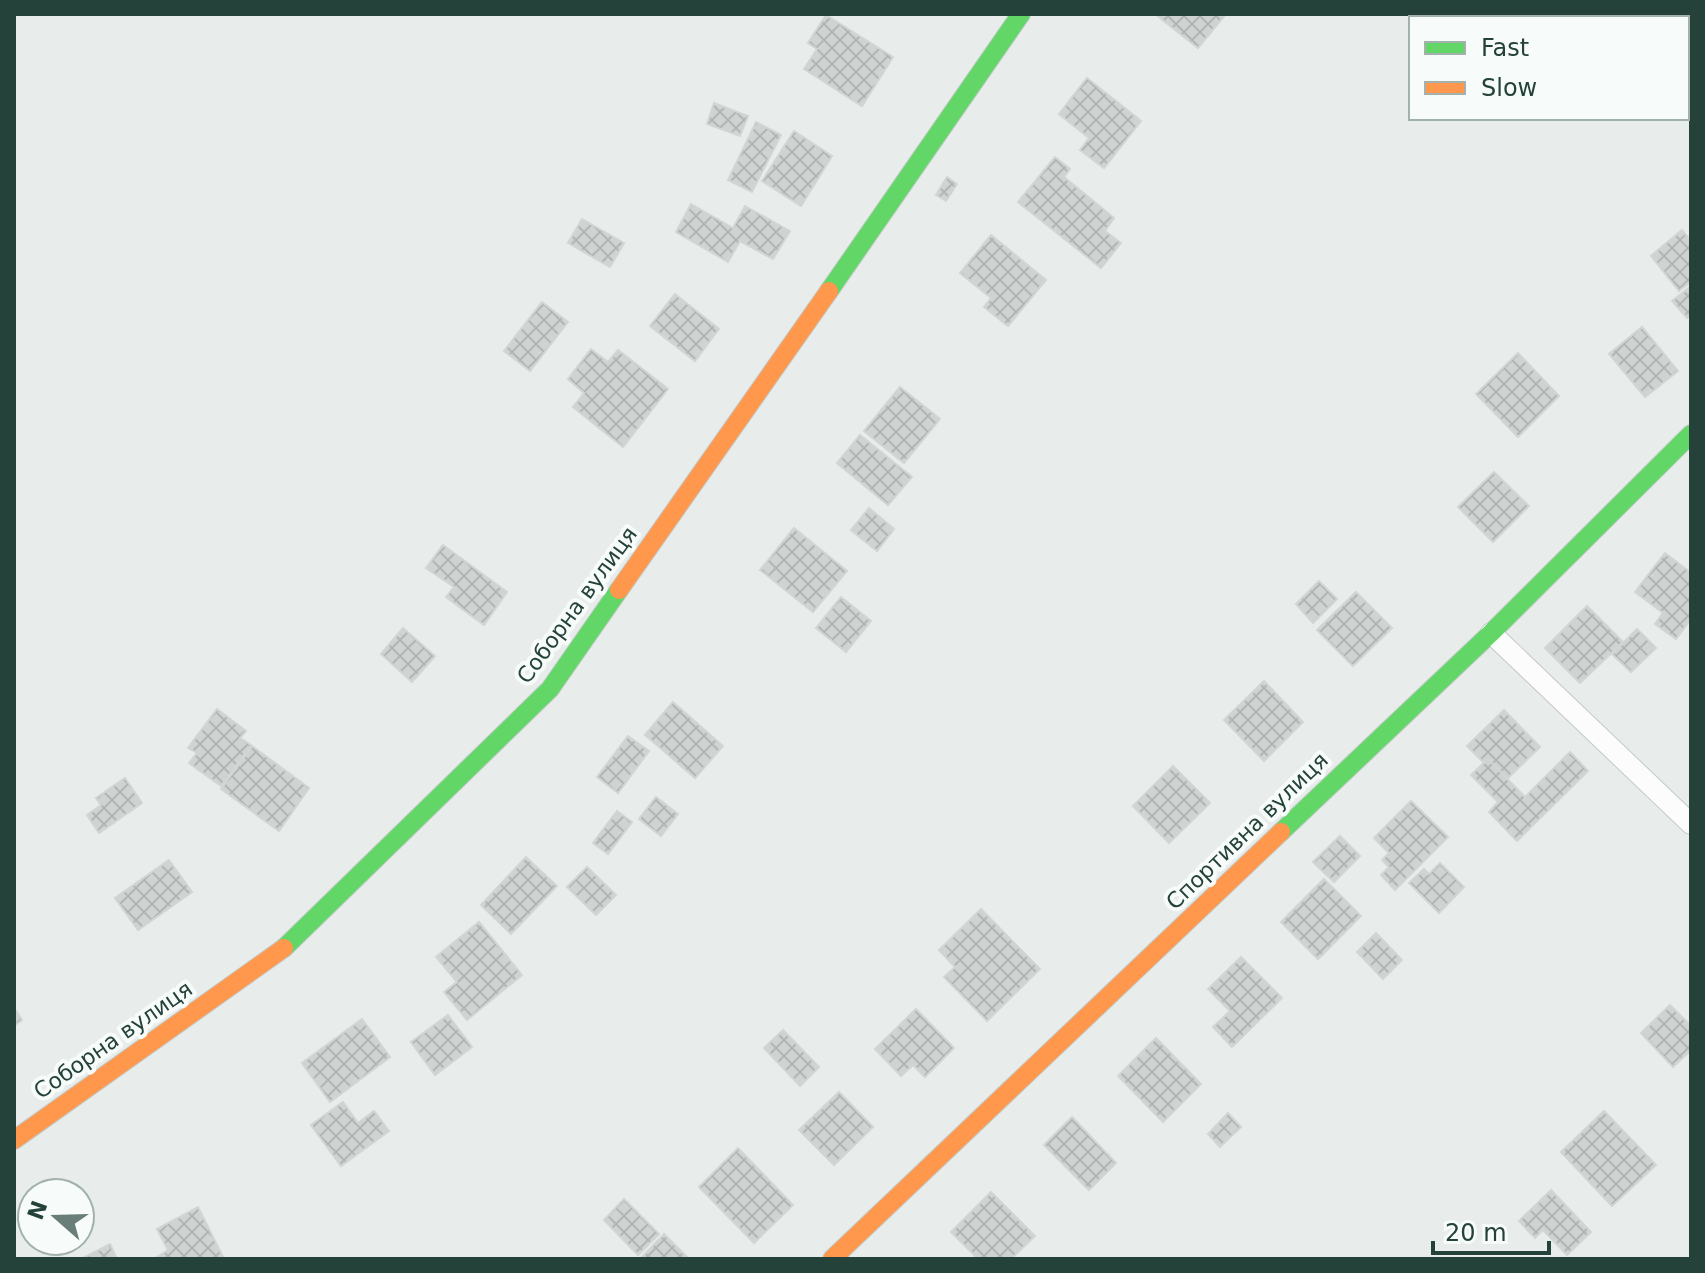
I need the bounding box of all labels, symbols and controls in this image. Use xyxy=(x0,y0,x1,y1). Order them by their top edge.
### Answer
legend xyxy=(1409,16,1689,120)
text: Fast xyxy=(1481,34,1529,62)
text: Slow xyxy=(1481,74,1537,102)
street label: Соборна вулиця xyxy=(512,522,642,688)
street label: Спортивна вулиця xyxy=(1161,747,1333,915)
street label: Соборна вулиця xyxy=(29,976,197,1104)
north arrow xyxy=(16,1177,96,1257)
text: N xyxy=(23,1197,53,1223)
scale bar xyxy=(1433,1205,1549,1255)
text: 20 m xyxy=(1445,1219,1507,1247)

